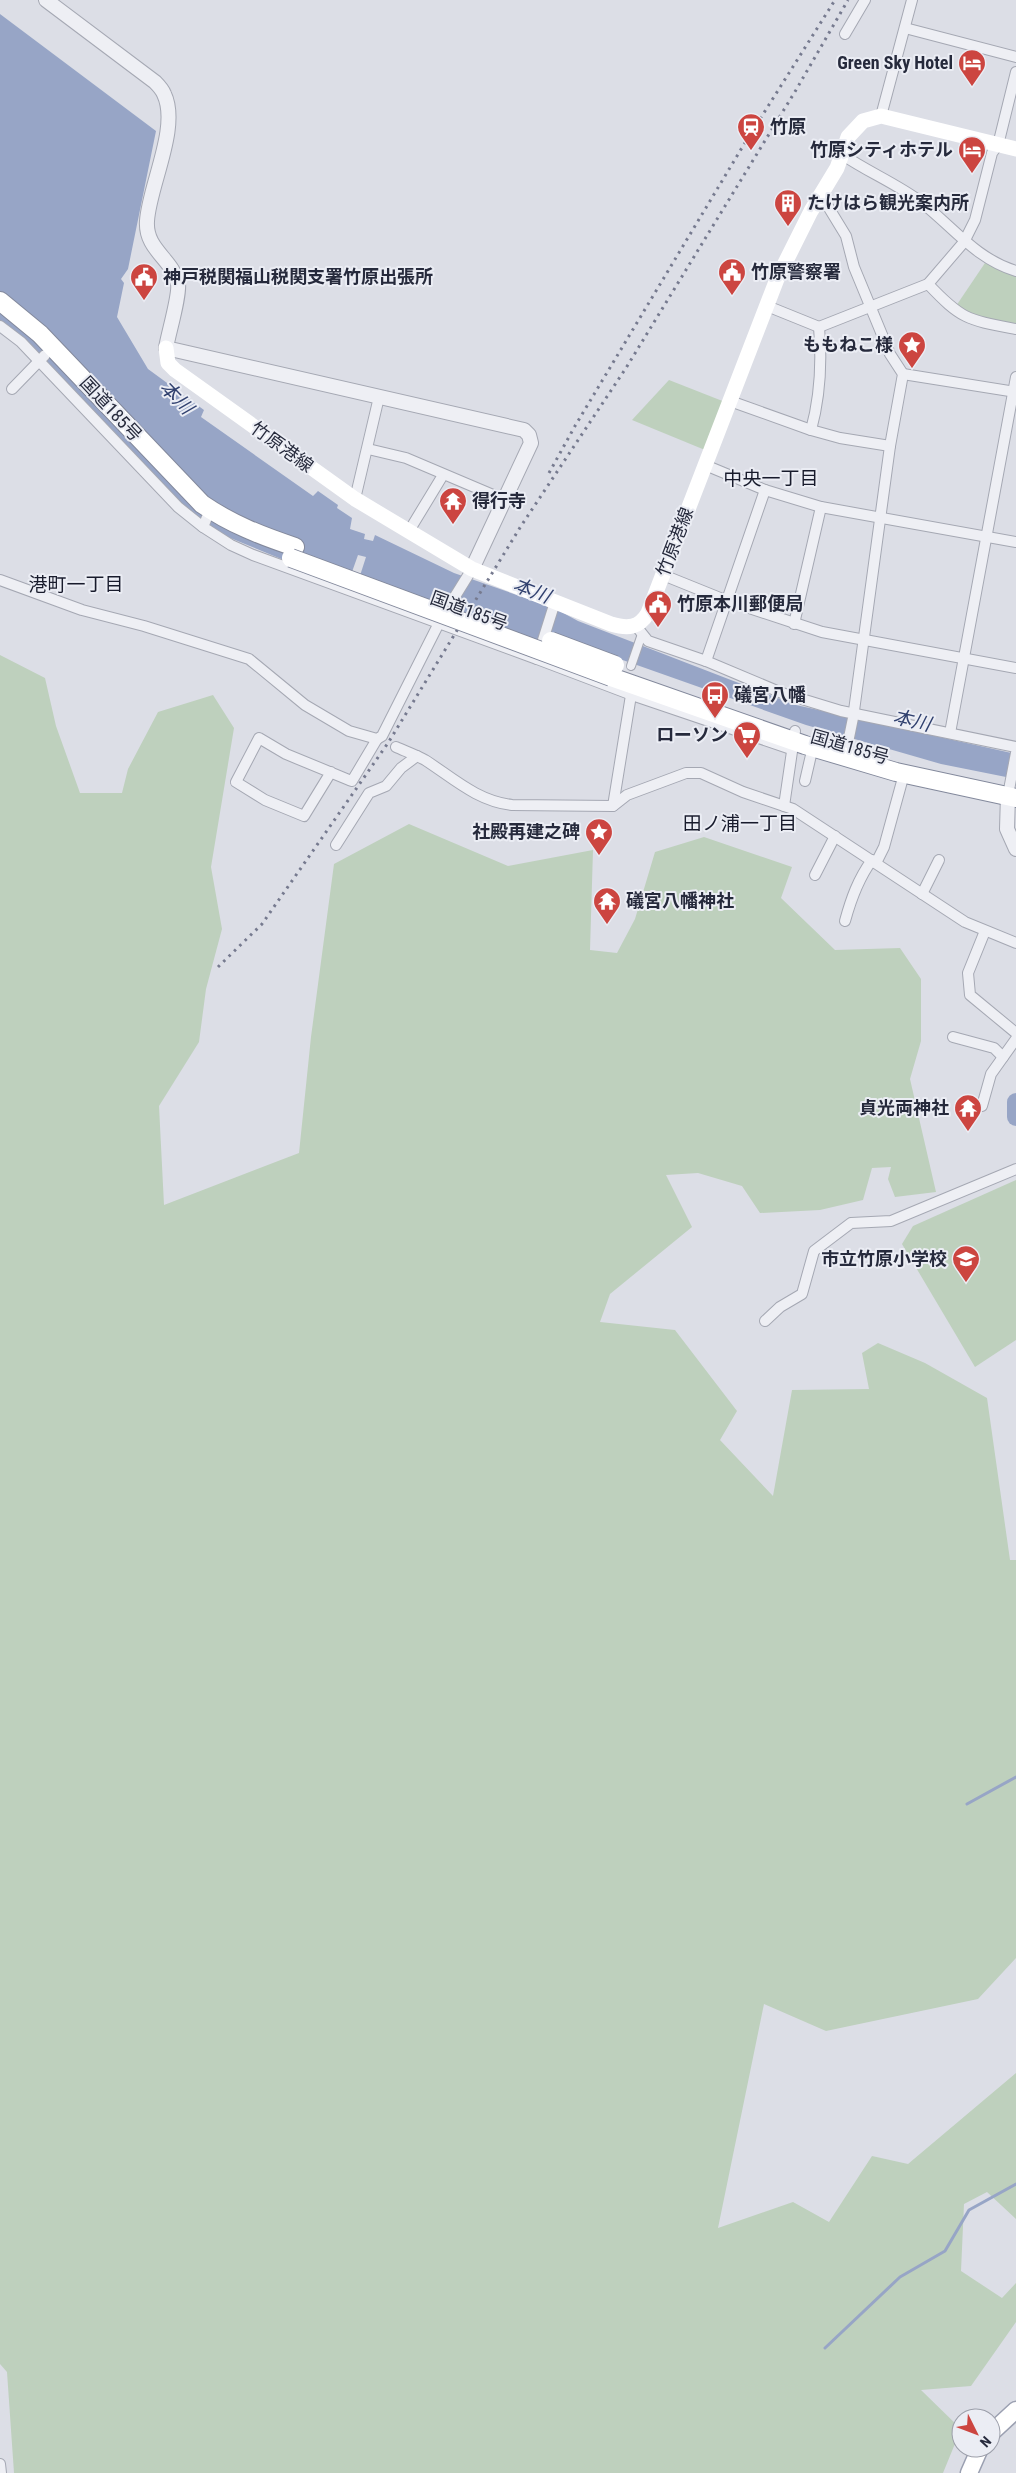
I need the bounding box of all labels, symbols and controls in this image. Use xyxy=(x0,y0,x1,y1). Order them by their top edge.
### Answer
hotel icon: Green Sky Hotel xyxy=(957,48,987,87)
place label: Green Sky Hotel xyxy=(837,52,953,73)
station icon: 竹原 xyxy=(736,112,766,151)
place label: 竹原 xyxy=(770,116,806,137)
hotel icon: 竹原シティホテル xyxy=(957,135,987,174)
place label: 竹原シティホテル xyxy=(810,139,953,160)
building icon: たけはら観光案内所 xyxy=(773,188,803,227)
place label: たけはら観光案内所 xyxy=(807,192,969,213)
public building icon: 竹原警察署 xyxy=(717,257,747,296)
place label: 竹原警察署 xyxy=(751,261,841,282)
public building icon: 神戸税関福山税関支署竹原出張所 xyxy=(129,262,159,301)
place label: 神戸税関福山税関支署竹原出張所 xyxy=(163,266,433,287)
place icon: ももねこ様 xyxy=(897,330,927,369)
place label: ももねこ様 xyxy=(803,334,893,355)
street label: 国道185号 xyxy=(76,372,147,445)
water label: 本川 xyxy=(155,376,199,420)
street label: 竹原港線 xyxy=(247,417,318,476)
district label: 中央一丁目 xyxy=(723,467,819,490)
temple icon: 得行寺 xyxy=(438,486,468,525)
place label: 得行寺 xyxy=(472,490,526,511)
street label: 竹原港線 xyxy=(652,504,697,579)
district label: 港町一丁目 xyxy=(28,573,124,596)
water label: 本川 xyxy=(510,573,556,609)
street label: 国道185号 xyxy=(428,587,511,634)
public building icon: 竹原本川郵便局 xyxy=(643,589,673,628)
place label: 竹原本川郵便局 xyxy=(677,593,803,614)
bus stop icon: 礒宮八幡 xyxy=(700,680,730,719)
place label: 礒宮八幡 xyxy=(734,684,806,705)
water label: 本川 xyxy=(891,705,935,736)
supermarket icon: ローソン xyxy=(732,720,762,759)
place label: ローソン xyxy=(656,724,728,745)
street label: 国道185号 xyxy=(808,725,892,768)
district label: 田ノ浦一丁目 xyxy=(683,812,797,835)
place icon: 社殿再建之碑 xyxy=(584,817,614,856)
place label: 社殿再建之碑 xyxy=(472,821,580,842)
temple icon: 礒宮八幡神社 xyxy=(592,886,622,925)
place label: 礒宮八幡神社 xyxy=(626,890,734,911)
temple icon: 貞光両神社 xyxy=(953,1093,983,1132)
place label: 貞光両神社 xyxy=(859,1097,949,1118)
school or university icon: 市立竹原小学校 xyxy=(951,1244,981,1283)
place label: 市立竹原小学校 xyxy=(821,1248,947,1269)
north arrow xyxy=(951,2408,1001,2458)
text: N xyxy=(977,2433,994,2450)

